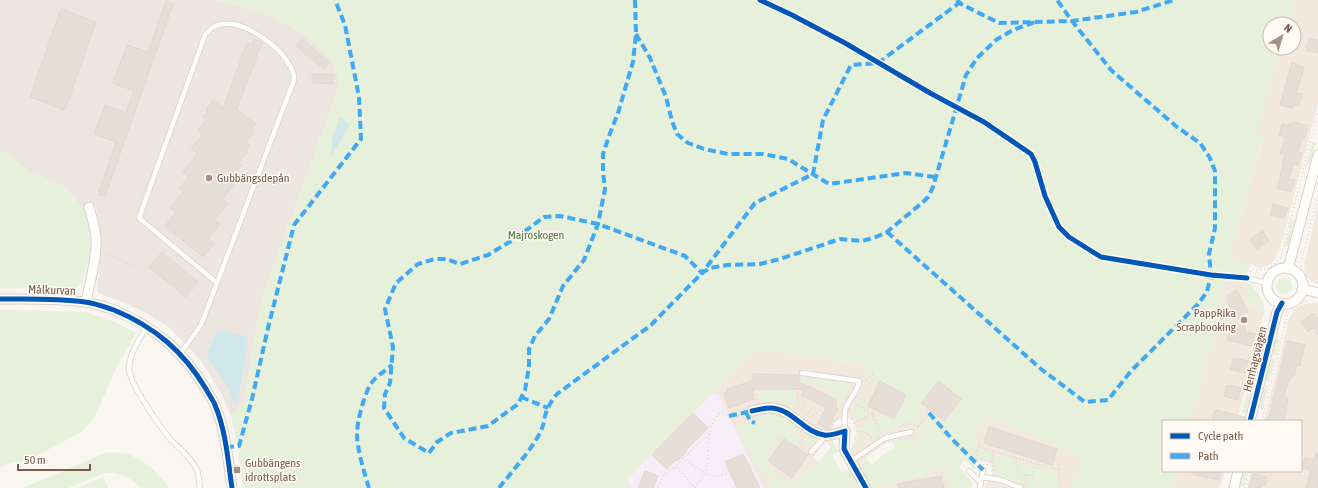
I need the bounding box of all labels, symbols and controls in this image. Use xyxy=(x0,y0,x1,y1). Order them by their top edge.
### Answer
north arrow xyxy=(1262,16,1302,56)
text: N xyxy=(1282,21,1294,35)
place label: Gubbängsdepån xyxy=(217,171,290,185)
marker: Gubbängsdepån xyxy=(204,173,214,183)
park label: Majroskogen xyxy=(508,228,564,242)
street label: Målkurvan xyxy=(28,282,76,298)
place label: PappRika Scrapbooking xyxy=(1176,306,1237,334)
marker: PappRika Scrapbooking xyxy=(1239,315,1249,325)
street label: Herrhagsvägen xyxy=(1240,325,1270,393)
legend xyxy=(1162,420,1302,472)
text: Cycle path xyxy=(1198,429,1243,443)
scale bar xyxy=(18,446,90,472)
text: Path xyxy=(1198,449,1219,463)
text: 50 m xyxy=(24,453,46,467)
place label: Gubbängens idrottsplats xyxy=(245,456,300,484)
marker: Gubbängens idrottsplats xyxy=(232,465,242,475)

